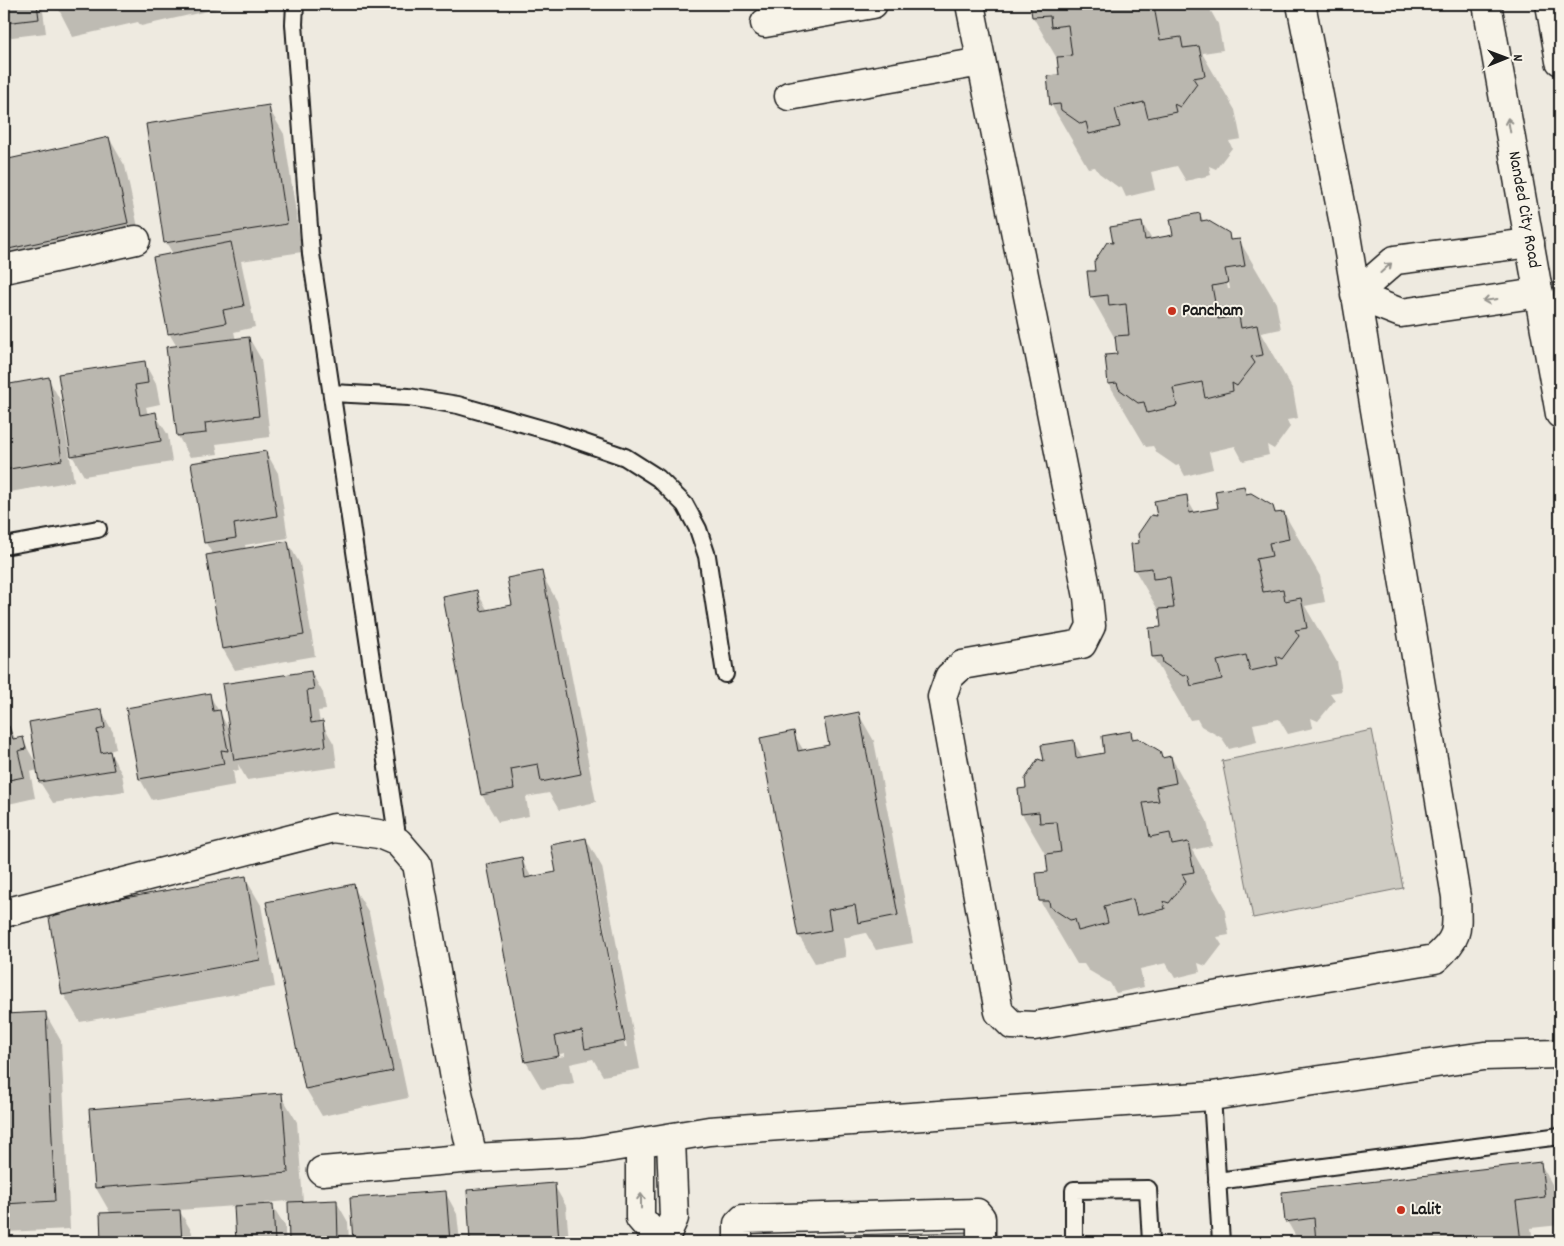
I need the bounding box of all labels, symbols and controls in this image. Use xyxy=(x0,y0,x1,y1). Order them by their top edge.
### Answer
north arrow xyxy=(1482,32,1532,82)
text: N xyxy=(1507,54,1527,62)
one-way arrow xyxy=(1503,117,1513,133)
street label: Nanded City Road xyxy=(1501,149,1546,270)
one-way arrow xyxy=(1380,262,1393,274)
one-way arrow xyxy=(1483,295,1499,305)
place label: Pancham xyxy=(1182,299,1243,324)
marker: Pancham xyxy=(1166,305,1178,317)
one-way arrow xyxy=(636,1193,646,1210)
place label: Lalit xyxy=(1411,1198,1441,1223)
marker: Lalit xyxy=(1395,1204,1407,1216)

